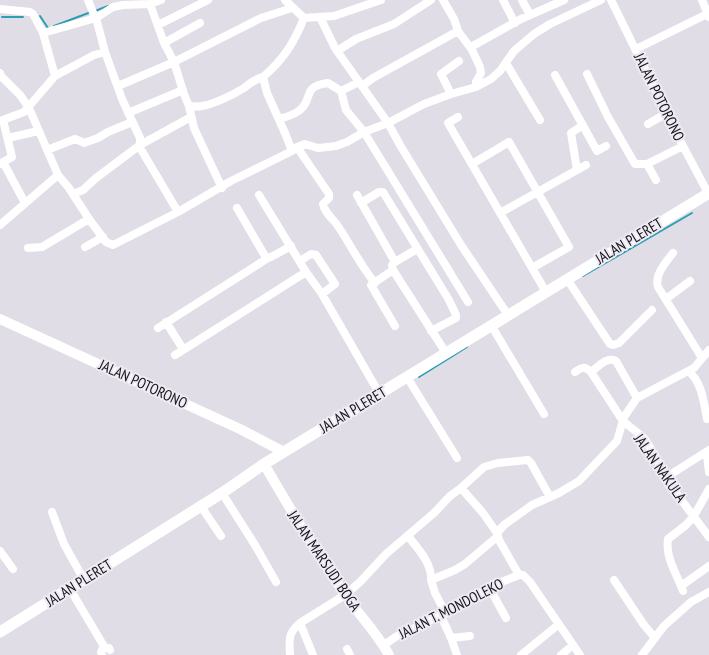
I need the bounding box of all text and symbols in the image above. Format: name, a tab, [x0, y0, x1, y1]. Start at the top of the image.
street label: JALAN POTORONO	[630, 49, 689, 144]
street label: JALAN PLERET	[591, 213, 666, 269]
street label: JALAN POTORONO	[95, 354, 190, 412]
street label: JALAN PLERET	[315, 382, 390, 438]
street label: JALAN NAKULA	[629, 429, 691, 506]
street label: JALAN MARSUDI BOGA	[283, 506, 366, 616]
street label: JALAN PLERET	[41, 554, 116, 611]
street label: JALAN T. MONDOLEKO	[394, 574, 506, 644]

